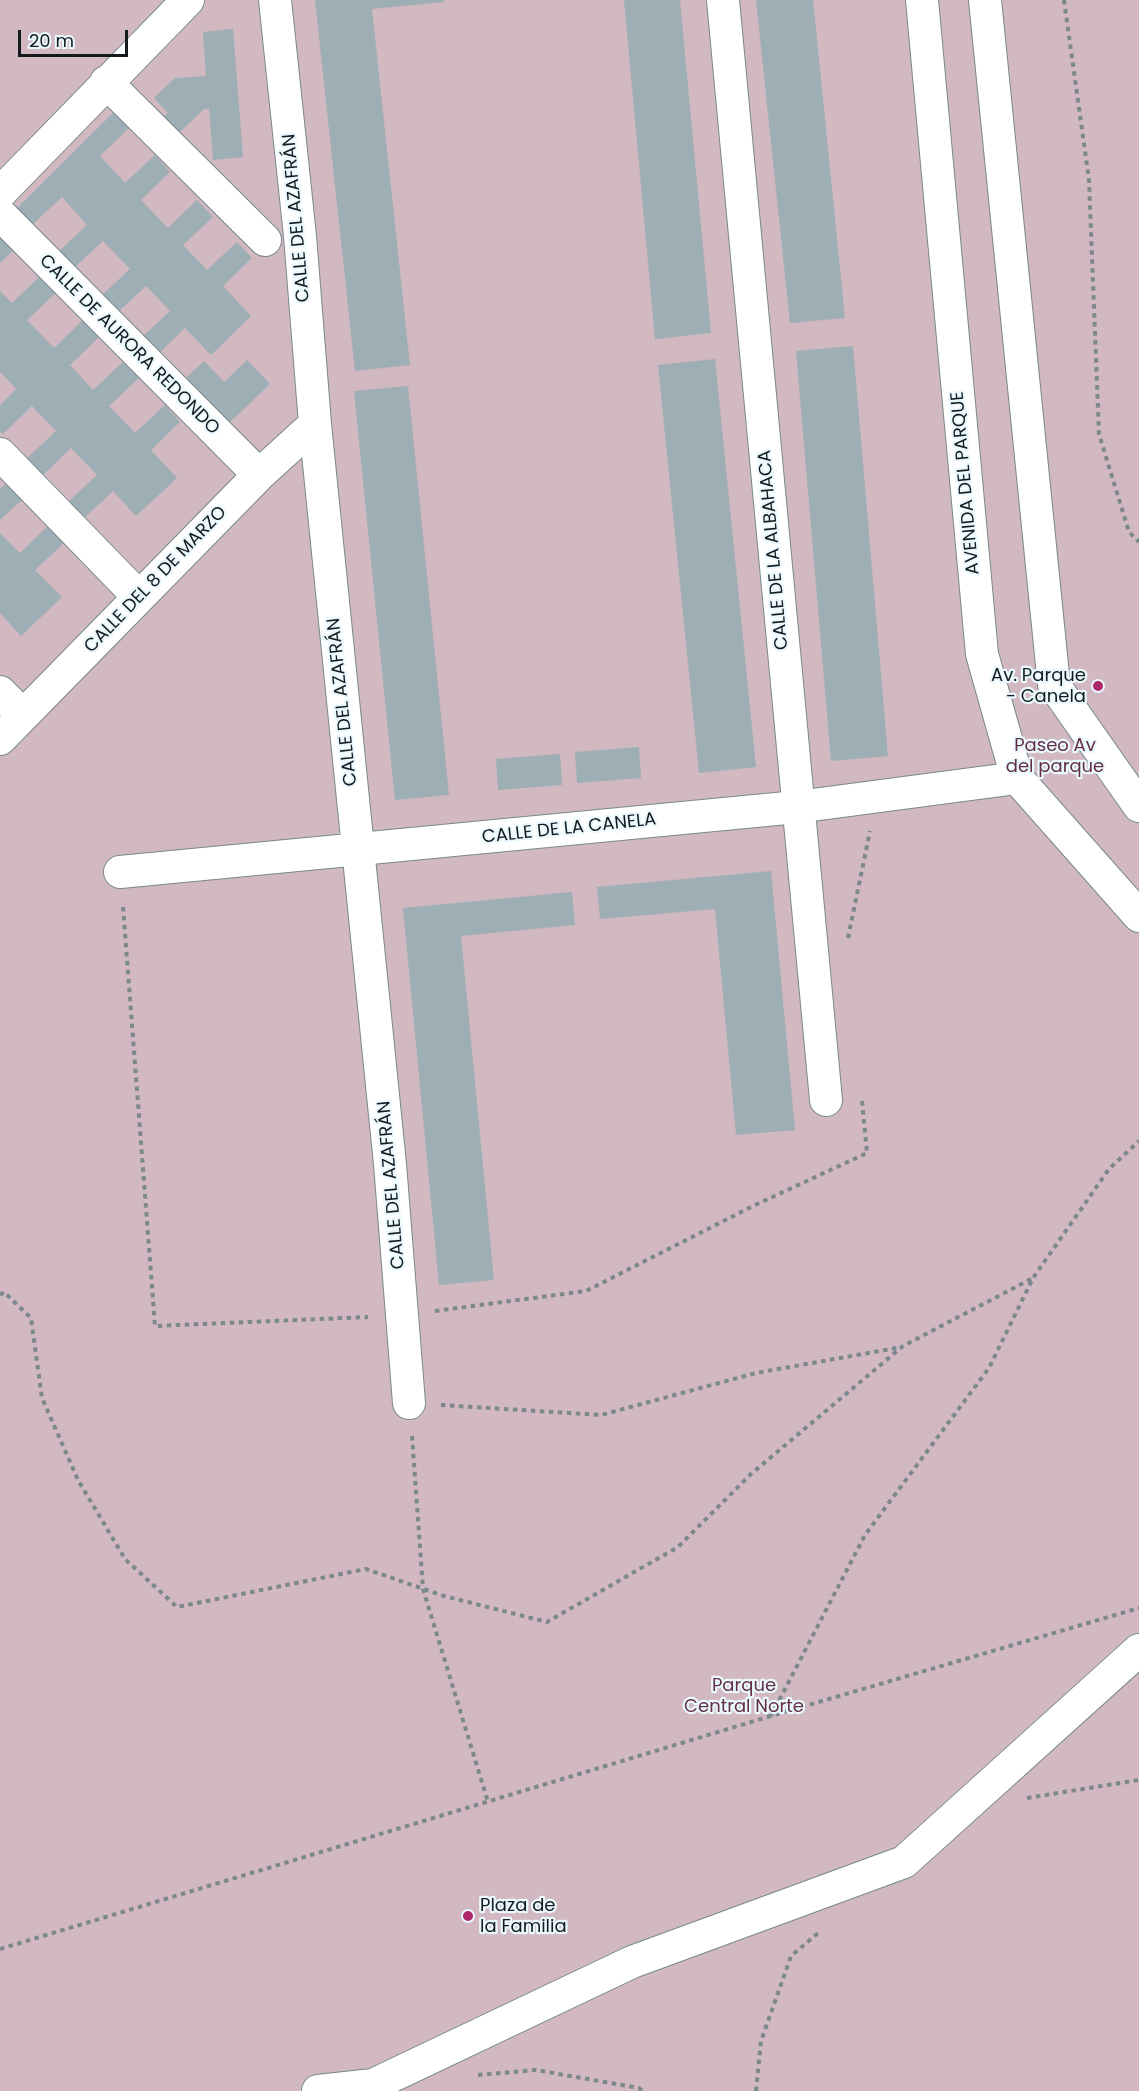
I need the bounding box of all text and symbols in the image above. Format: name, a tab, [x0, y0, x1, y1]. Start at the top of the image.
scale bar	[21, 18, 130, 56]
text: 20 m	[29, 28, 74, 53]
street label: CALLE DEL AZAFRÁN	[279, 133, 315, 303]
street label: CALLE DE AURORA REDONDO	[34, 250, 224, 440]
street label: AVENIDA DEL PARQUE	[947, 390, 985, 576]
street label: CALLE DE LA ALBAHACA	[754, 449, 794, 651]
street label: CALLE DEL 8 DE MARZO	[80, 502, 232, 658]
street label: CALLE DEL AZAFRÁN	[323, 617, 363, 787]
place label: Av. Parque - Canela	[991, 665, 1086, 708]
marker: Av. Parque - Canela	[1091, 679, 1105, 693]
park label: Paseo Av del parque	[1006, 735, 1104, 777]
street label: CALLE DE LA CANELA	[481, 809, 657, 849]
street label: CALLE DEL AZAFRÁN	[374, 1100, 410, 1270]
park label: Parque Central Norte	[684, 1675, 804, 1718]
place label: Plaza de la Familia	[480, 1895, 567, 1938]
marker: Plaza de la Familia	[461, 1909, 475, 1923]

